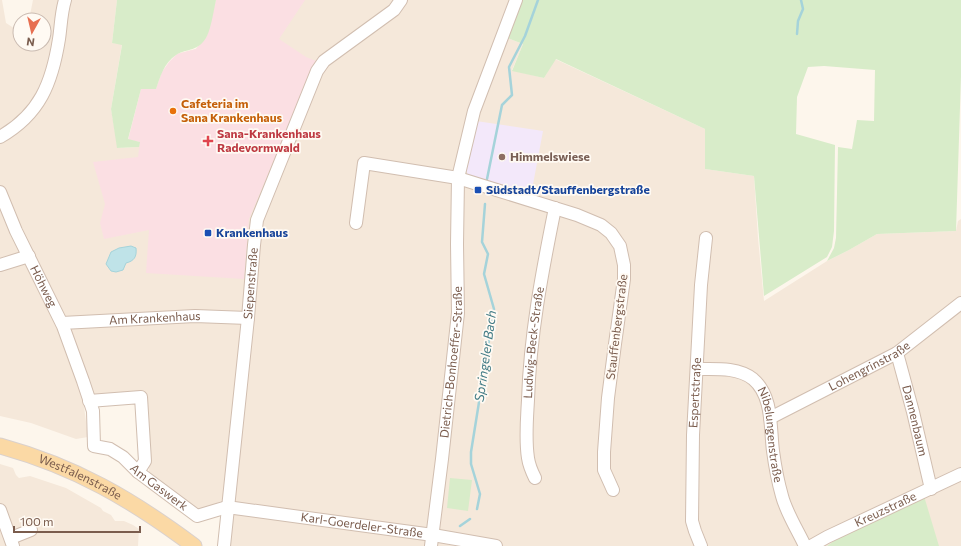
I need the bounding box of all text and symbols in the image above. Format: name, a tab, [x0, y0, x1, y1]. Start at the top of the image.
north arrow	[12, 12, 52, 52]
text: N	[26, 35, 36, 49]
place label: Cafeteria im Sana Krankenhaus	[181, 96, 283, 124]
marker: Cafeteria im Sana Krankenhaus	[168, 106, 178, 116]
place label: Sana-Krankenhaus Radevormwald	[217, 126, 321, 154]
marker: Sana-Krankenhaus Radevormwald	[202, 135, 214, 147]
place label: Himmelswiese	[510, 149, 590, 163]
marker: Himmelswiese	[497, 152, 507, 162]
place label: Südstadt/Stauffenbergstraße	[486, 182, 650, 196]
marker: Südstadt/Stauffenbergstraße	[473, 185, 483, 195]
place label: Krankenhaus	[216, 225, 288, 239]
marker: Krankenhaus	[203, 228, 213, 238]
street label: Siepenstraße	[240, 247, 260, 320]
street label: Höhweg	[28, 263, 61, 310]
street label: Stauffenbergstraße	[603, 273, 629, 381]
street label: Dietrich-Bonhoeffer-Straße	[436, 286, 464, 439]
street label: Ludwig-Beck-Straße	[520, 286, 546, 399]
street label: Am Krankenhaus	[109, 308, 201, 327]
water label: Springeler Bach	[471, 309, 499, 403]
street label: Lohengrinstraße	[826, 338, 912, 393]
street label: Espertstraße	[685, 357, 703, 428]
street label: Dannenbaum	[900, 383, 931, 457]
street label: Nibelungenstraße	[756, 384, 786, 484]
street label: Westfalenstraße	[37, 451, 125, 502]
street label: Am Gaswerk	[128, 460, 191, 513]
street label: Kreuzstraße	[852, 488, 918, 529]
scale bar	[14, 508, 140, 534]
street label: Karl-Goerdeler-Straße	[300, 509, 424, 540]
text: 100 m	[20, 514, 54, 528]

